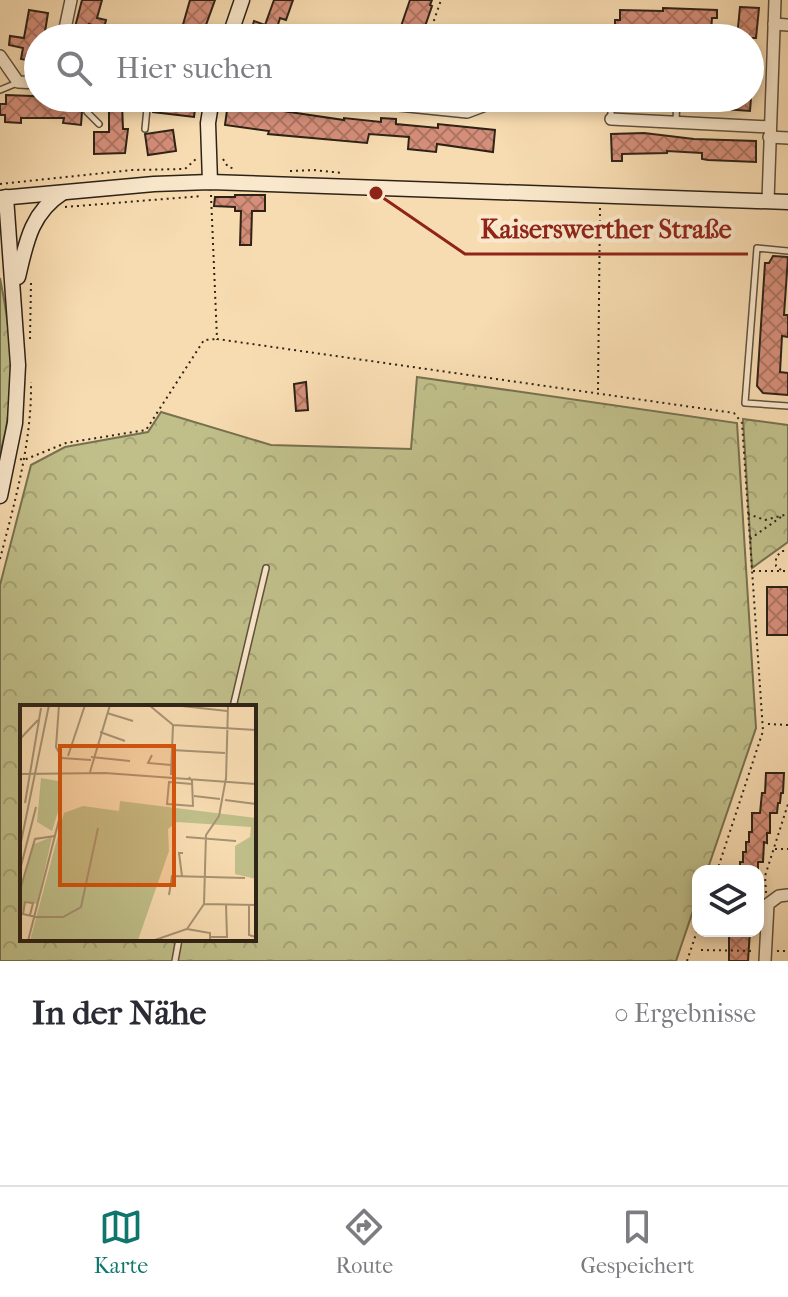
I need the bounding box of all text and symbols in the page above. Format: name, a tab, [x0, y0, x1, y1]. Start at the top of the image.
search box	[24, 24, 764, 112]
icon: search	[52, 46, 96, 90]
text: Hier suchen	[116, 51, 272, 86]
callout: Kaiserswerther Straße	[465, 204, 748, 254]
text: Kaiserswerther Straße	[480, 214, 732, 245]
inset map	[20, 705, 256, 941]
map controls	[692, 865, 764, 937]
button: layers	[692, 865, 764, 937]
text: In der Nähe	[32, 993, 206, 1033]
text: 0 Ergebnisse	[614, 998, 756, 1029]
tab: Karte	[94, 1205, 148, 1279]
tab: Route	[336, 1205, 393, 1279]
tab: Gespeichert	[581, 1205, 694, 1279]

